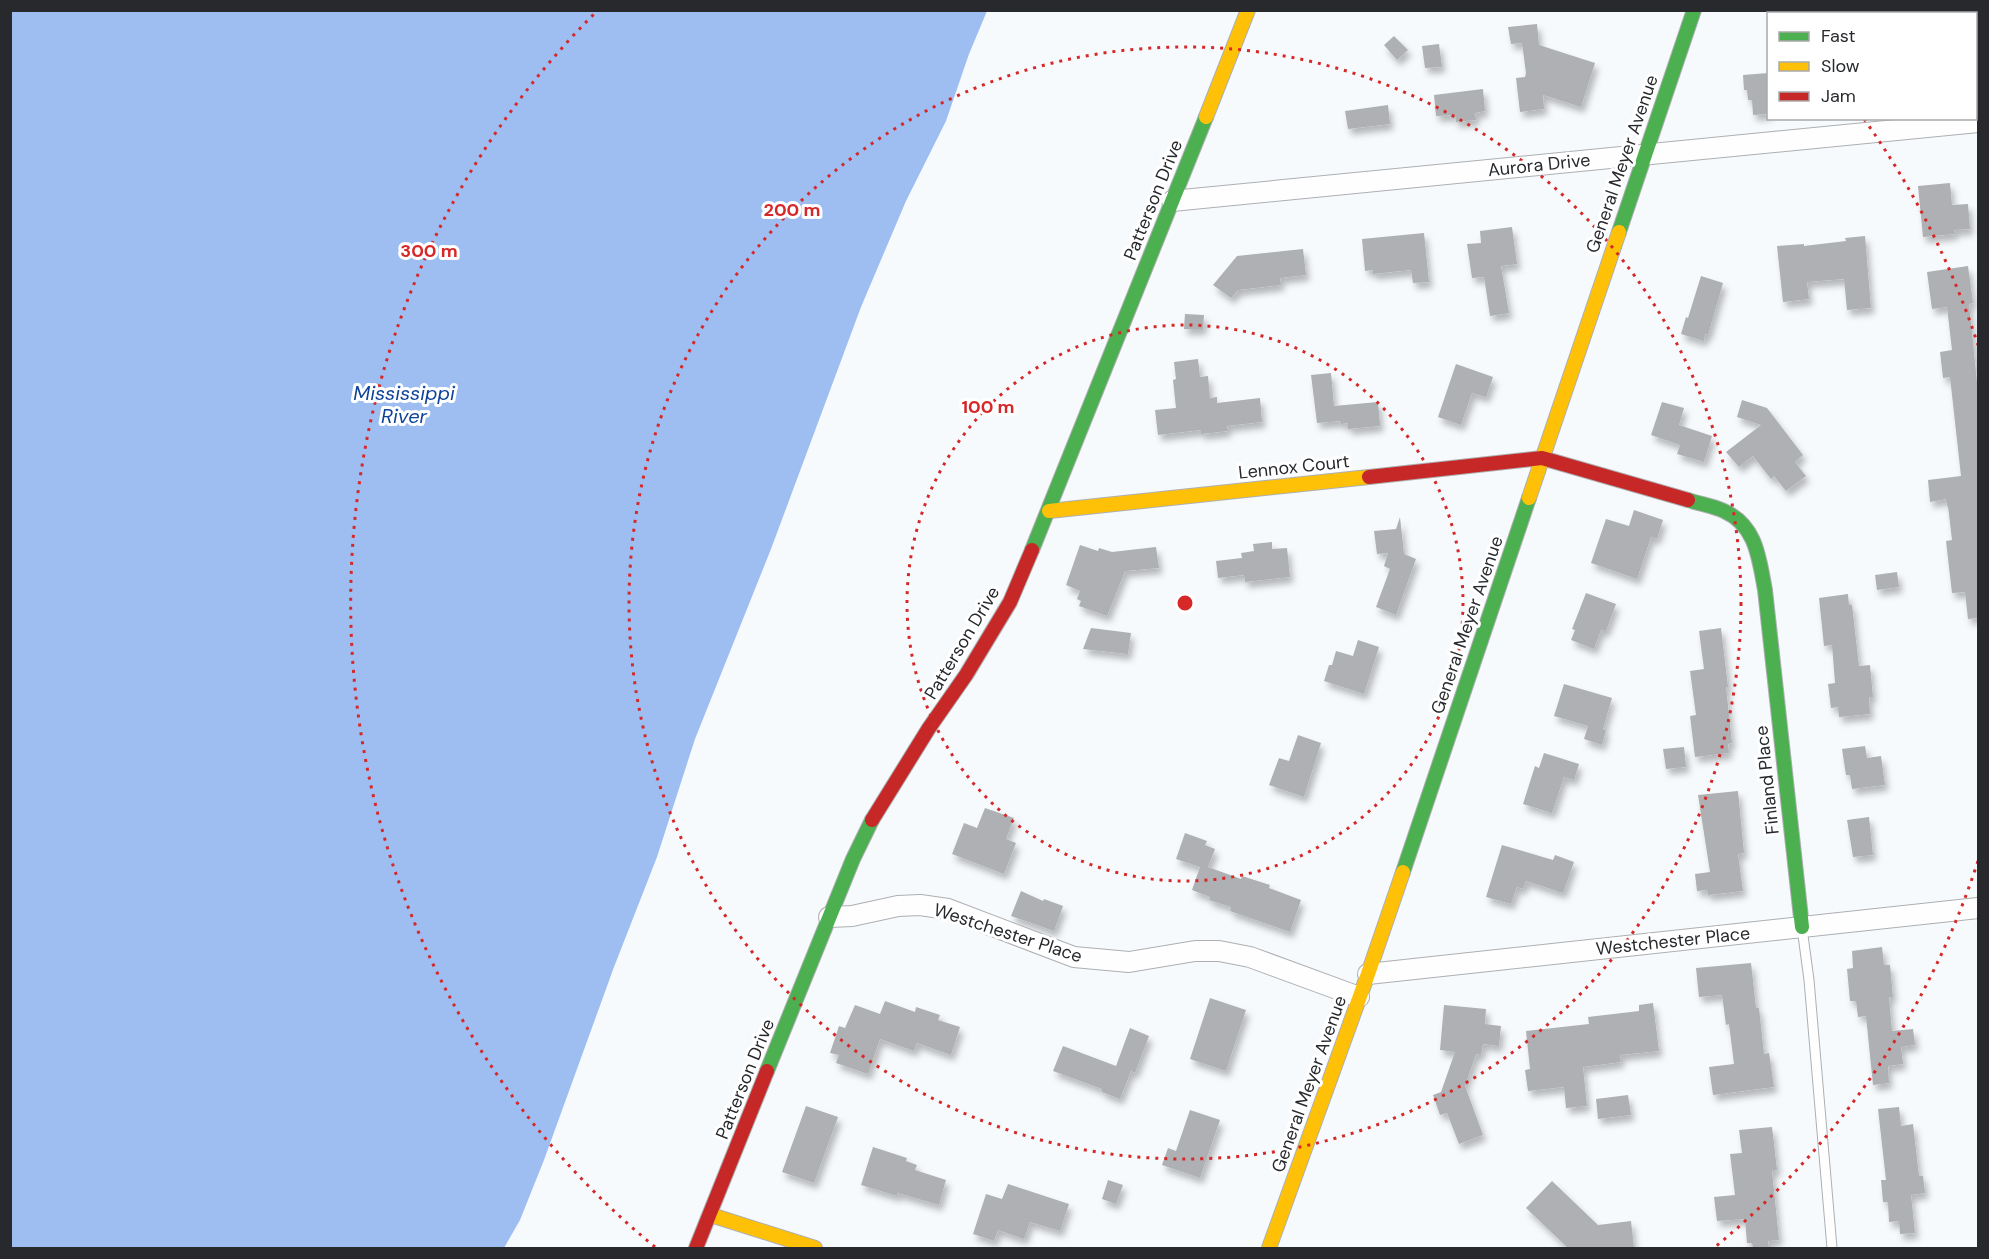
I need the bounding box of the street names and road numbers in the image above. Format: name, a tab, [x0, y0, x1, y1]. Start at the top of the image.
street label: General Meyer Avenue	[1580, 72, 1664, 256]
street label: Patterson Drive	[1118, 136, 1188, 264]
street label: Aurora Drive	[1487, 148, 1591, 182]
street label: Lennox Court	[1237, 449, 1351, 485]
street label: General Meyer Avenue	[1425, 533, 1509, 717]
street label: Patterson Drive	[919, 582, 1005, 704]
street label: Finland Place	[1749, 724, 1785, 836]
street label: Westchester Place	[931, 898, 1085, 968]
street label: Westchester Place	[1595, 921, 1751, 961]
street label: General Meyer Avenue	[1266, 992, 1352, 1176]
street label: Patterson Drive	[710, 1015, 780, 1143]

